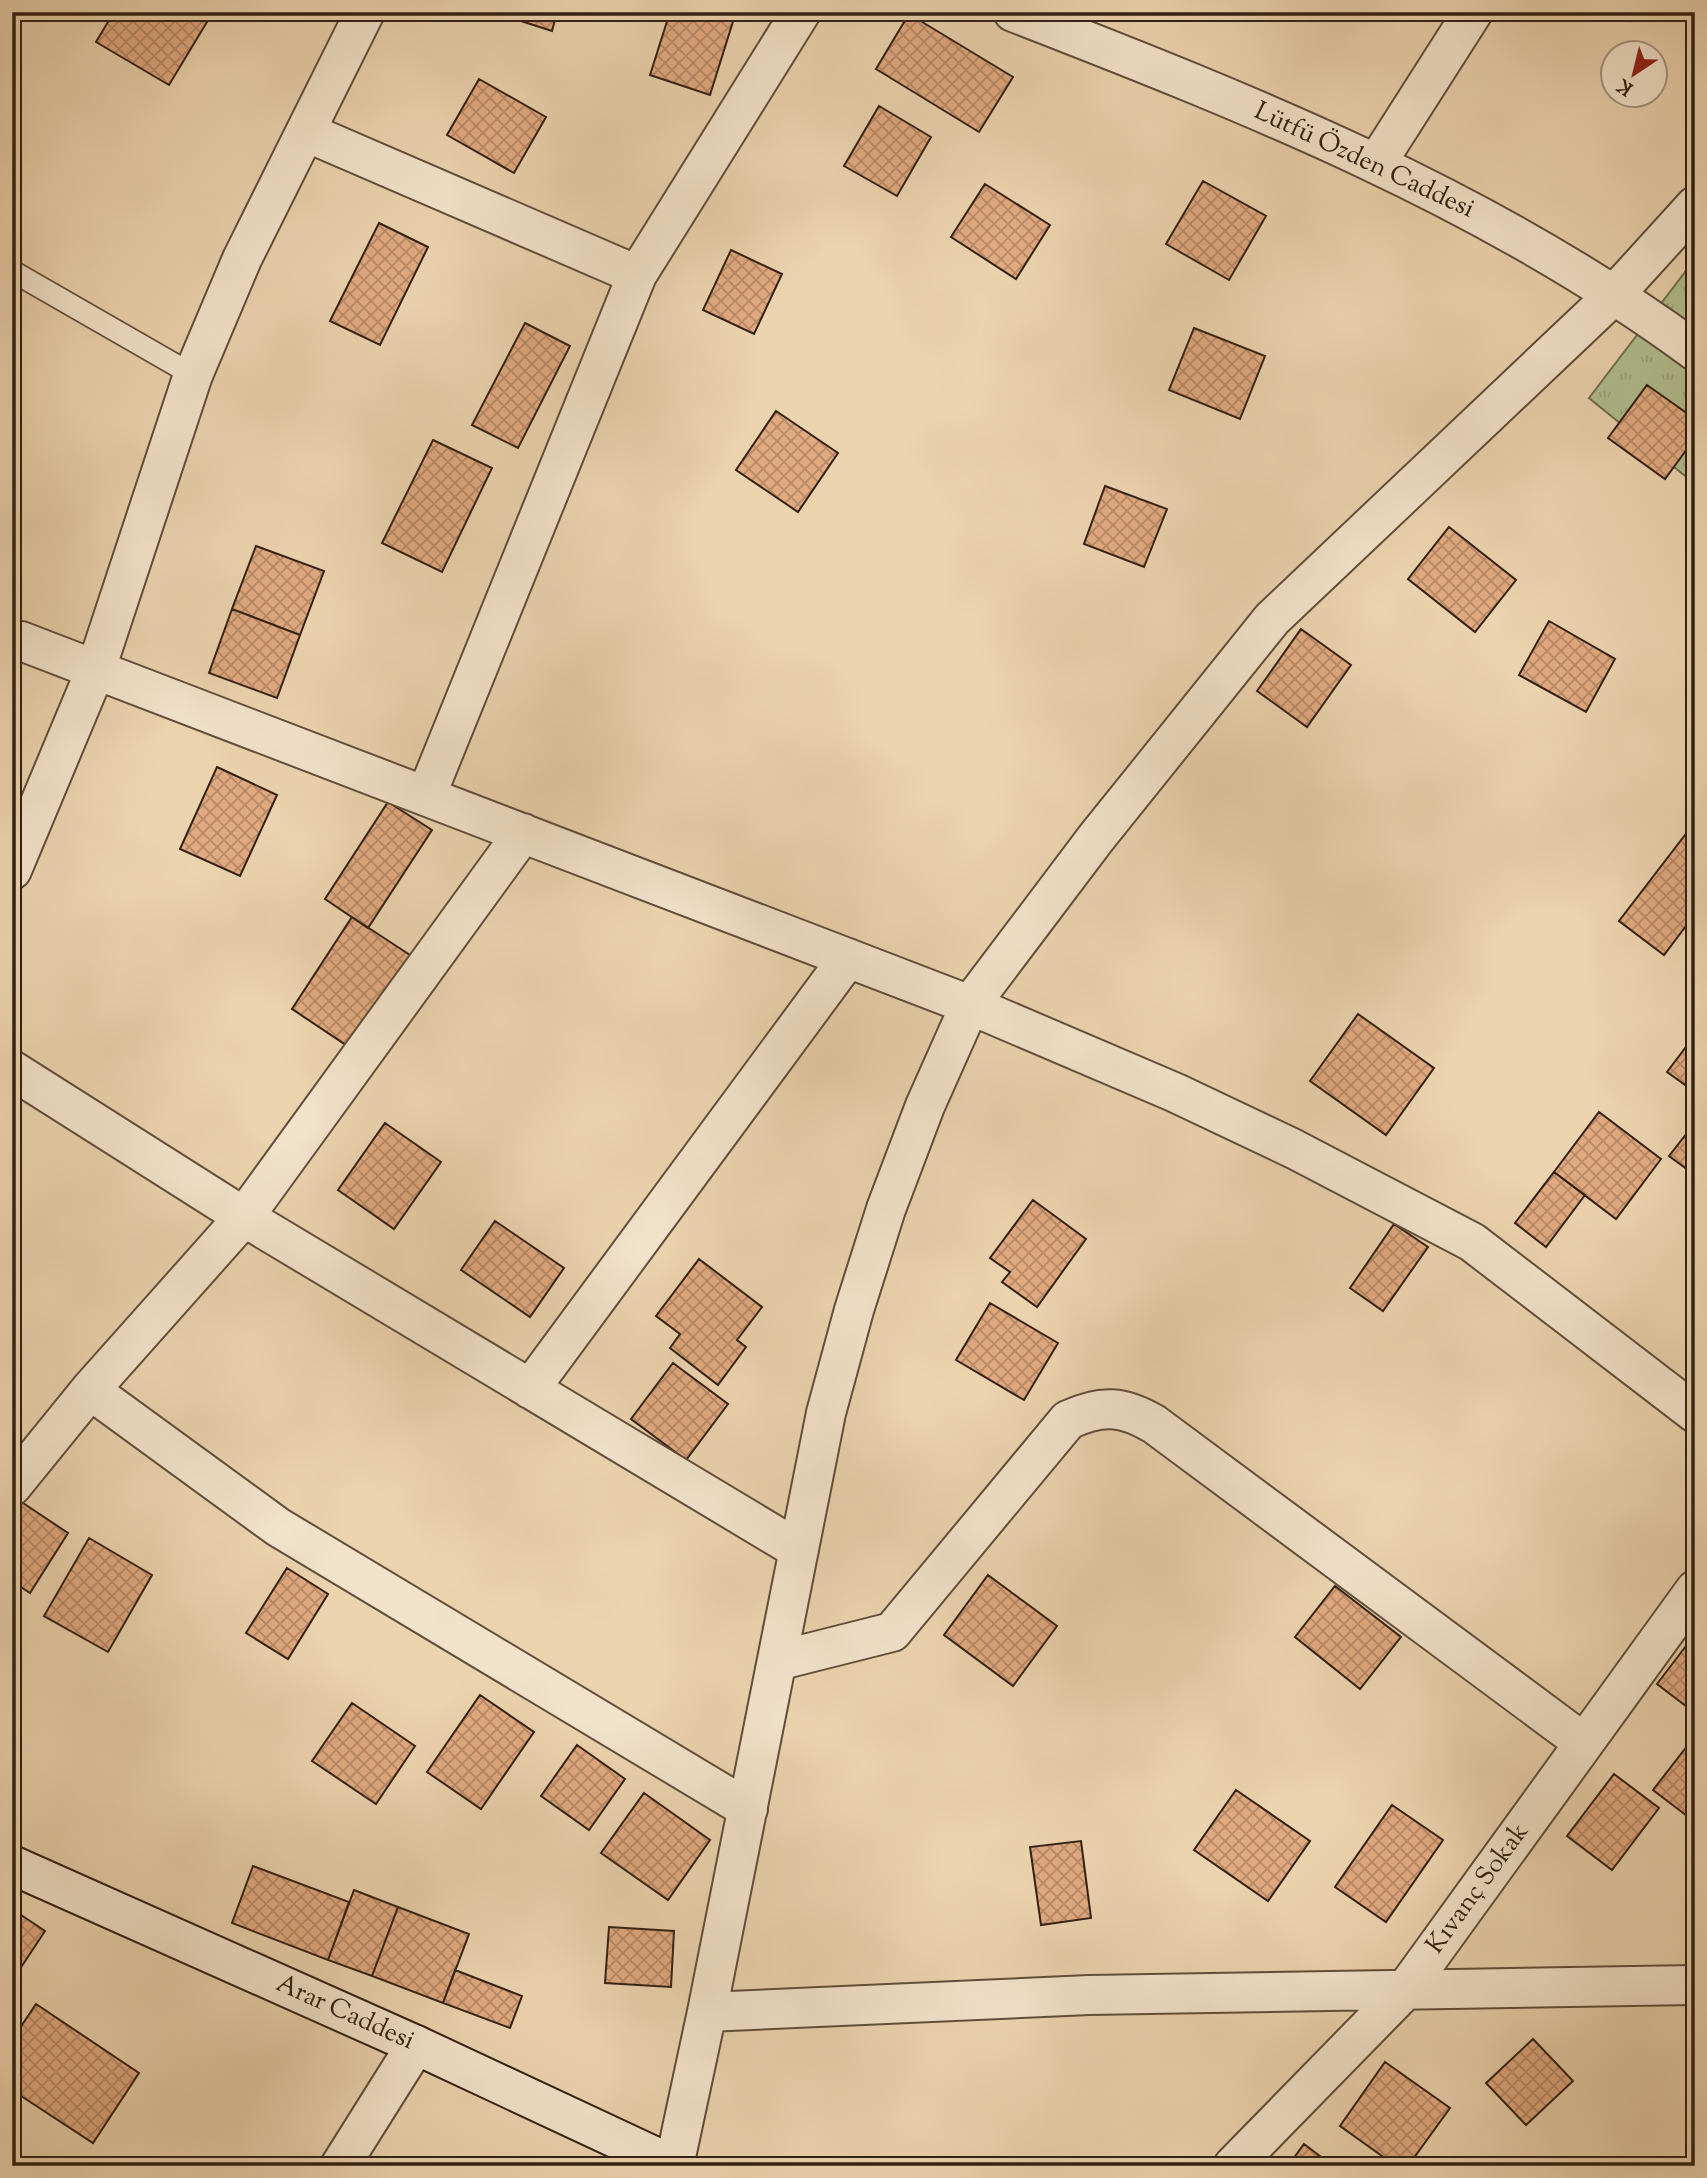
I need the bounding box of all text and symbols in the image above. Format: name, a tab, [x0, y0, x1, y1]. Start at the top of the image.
north arrow	[1598, 38, 1668, 108]
text: K	[1612, 71, 1639, 101]
street label: Lütfü Özden Caddesi	[1248, 94, 1480, 228]
street label: Kıvanç Sokak	[1418, 1816, 1538, 1962]
street label: Arar Caddesi	[270, 1966, 420, 2060]

